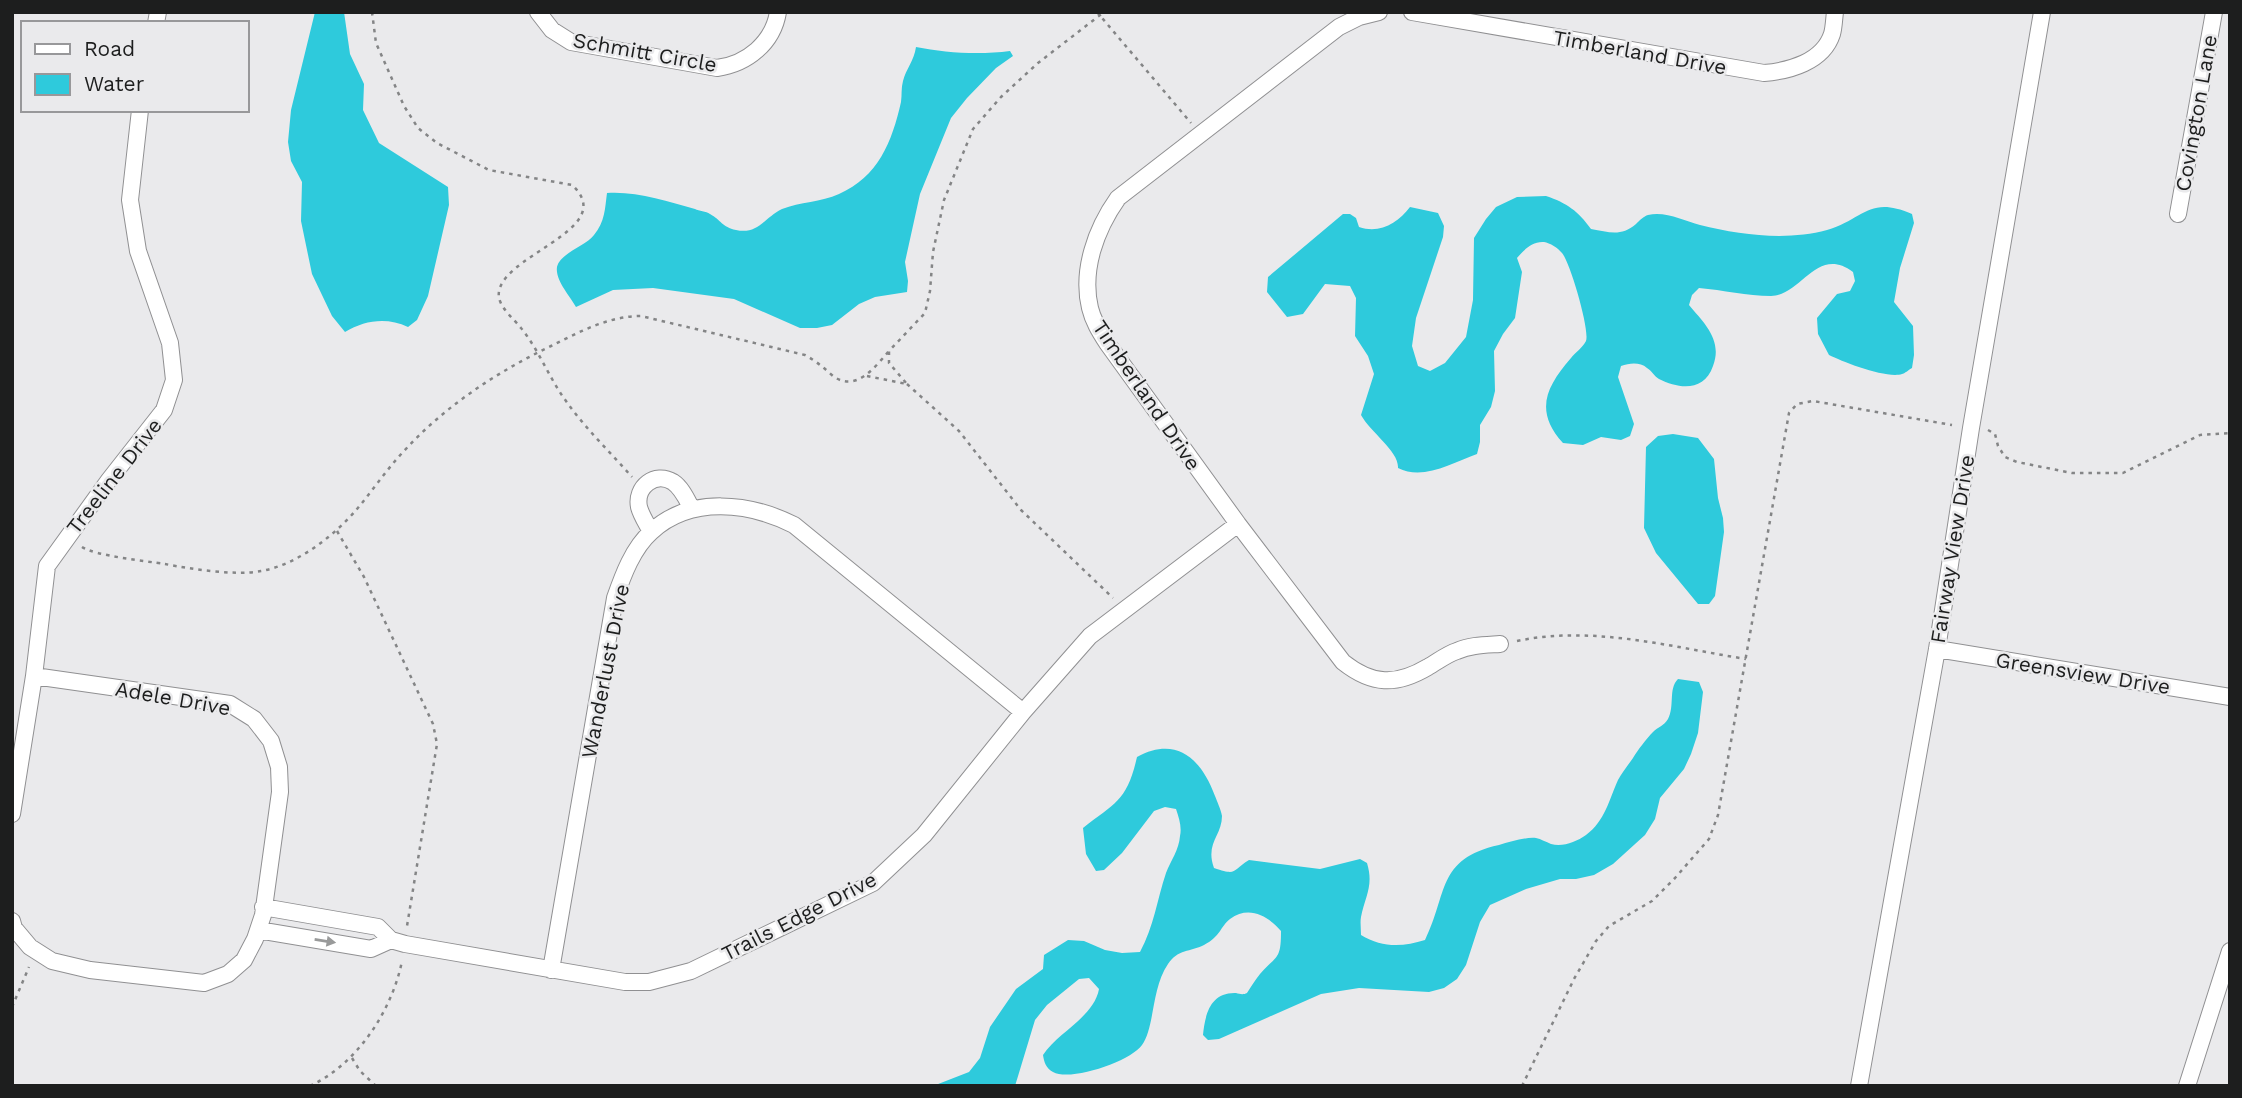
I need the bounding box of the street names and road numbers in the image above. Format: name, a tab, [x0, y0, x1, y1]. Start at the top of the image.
street label: Timberland Drive	[1551, 24, 1729, 80]
street label: Schmitt Circle	[571, 27, 719, 77]
street label: Covington Lane	[2170, 33, 2222, 193]
street label: Timberland Drive	[1088, 315, 1206, 475]
street label: Treeline Drive	[61, 413, 167, 539]
street label: Fairway View Drive	[1925, 453, 1979, 645]
street label: Wanderlust Drive	[576, 582, 634, 760]
street label: Greensview Drive	[1994, 647, 2172, 699]
street label: Adele Drive	[113, 676, 233, 720]
street label: Trails Edge Drive	[717, 866, 881, 966]

